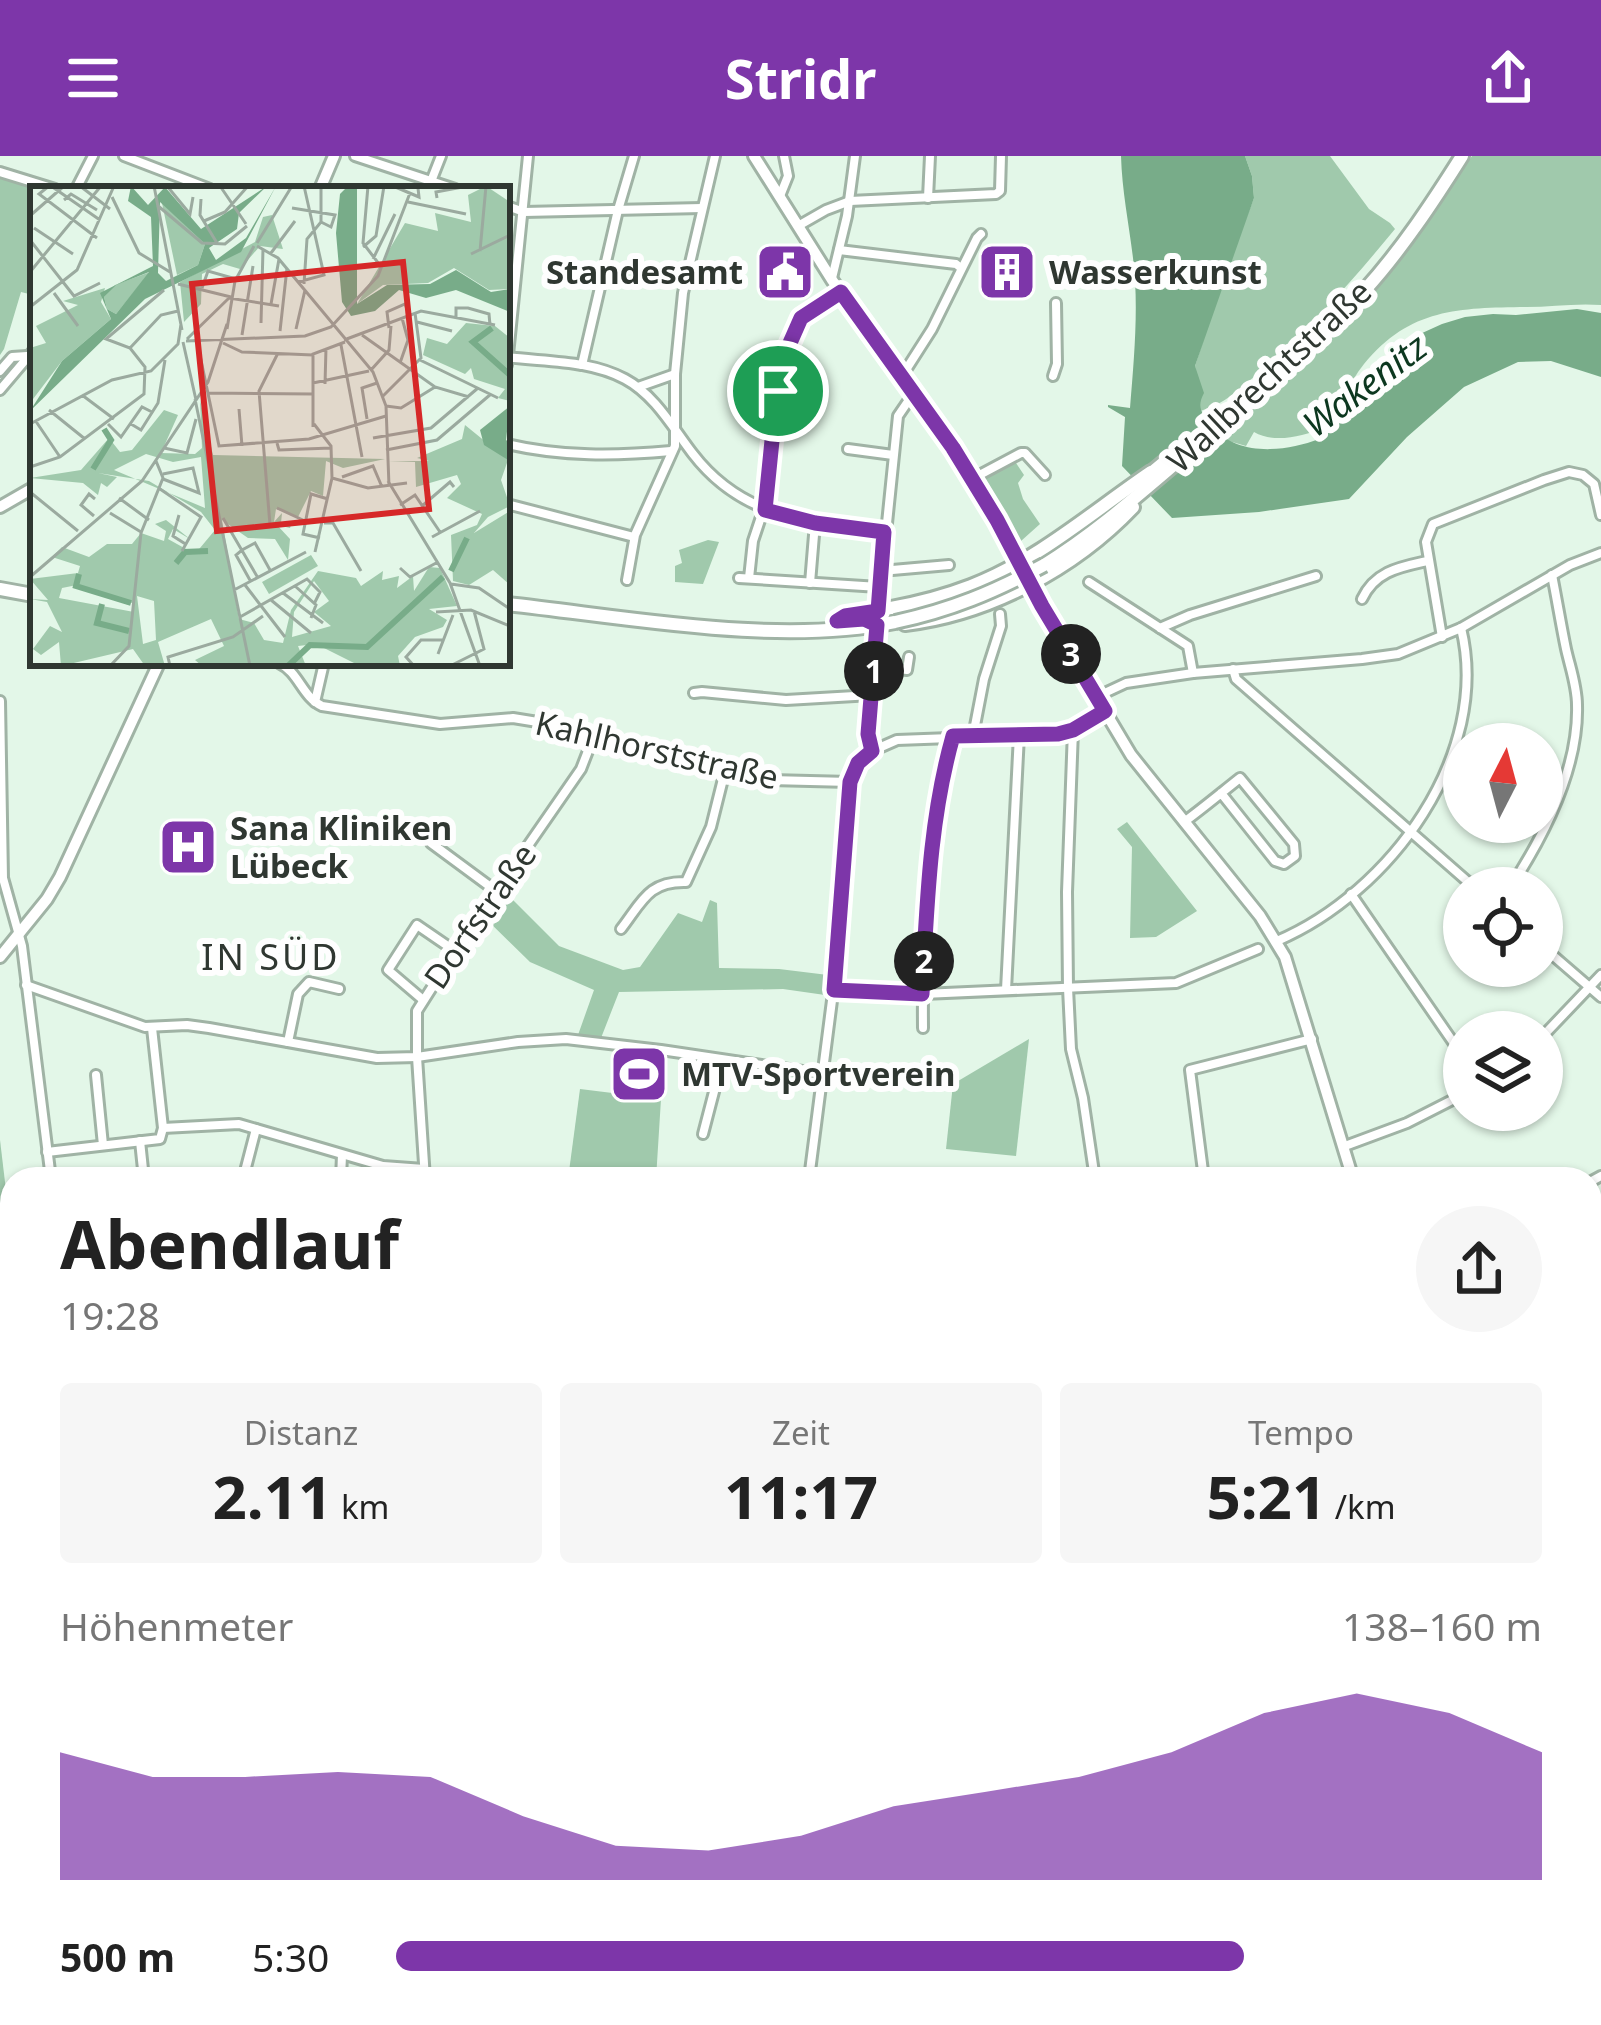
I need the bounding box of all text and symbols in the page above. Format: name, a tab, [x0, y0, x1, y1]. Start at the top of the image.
text: Stridr	[725, 41, 876, 115]
icon: menu	[60, 45, 126, 111]
icon: share	[1475, 45, 1541, 111]
inset map	[30, 186, 510, 666]
public building icon: Standesamt	[754, 241, 816, 303]
building icon: Wasserkunst	[976, 241, 1038, 303]
place label: Standesamt	[546, 249, 743, 294]
place label: Wasserkunst	[1049, 249, 1262, 294]
street label: Wallbrechtstraße	[1157, 269, 1381, 482]
water label: Wakenitz	[1293, 322, 1437, 447]
pin	[727, 340, 829, 442]
icon: arrive	[745, 358, 811, 424]
pin: 3	[1041, 624, 1101, 684]
text: 3	[1062, 631, 1080, 676]
pin: 1	[844, 641, 904, 701]
text: 1	[865, 648, 883, 693]
street label: Kahlhorststraße	[531, 700, 783, 799]
north arrow	[1443, 723, 1563, 843]
map controls	[1443, 723, 1563, 1131]
place label: Sana Kliniken Lübeck	[230, 805, 452, 888]
hospital icon: Sana Kliniken Lübeck	[157, 816, 219, 878]
street label: Dorfstraße	[413, 834, 546, 997]
button: locate	[1443, 867, 1563, 987]
pin: 2	[894, 931, 954, 991]
district label: IN SÜD	[201, 932, 341, 981]
text: 2	[915, 938, 933, 983]
button: layers	[1443, 1011, 1563, 1131]
sports icon: MTV-Sportverein	[608, 1043, 670, 1105]
place label: MTV-Sportverein	[681, 1051, 956, 1096]
text: Abendlauf	[60, 1198, 399, 1288]
button: share	[1416, 1206, 1542, 1332]
text: 19:28	[60, 1288, 160, 1341]
text: Distanz	[244, 1410, 358, 1455]
text: Zeit	[772, 1410, 830, 1455]
text: Tempo	[1248, 1410, 1354, 1455]
text: 2.11	[213, 1455, 332, 1537]
text: 11:17	[724, 1455, 878, 1537]
text: 5:21	[1206, 1455, 1326, 1537]
text: km	[332, 1484, 389, 1529]
text: /km	[1326, 1484, 1396, 1529]
text: Höhenmeter	[60, 1599, 293, 1652]
text: 138–160 m	[1342, 1599, 1542, 1652]
text: 500 m	[60, 1930, 175, 1983]
text: 5:30	[252, 1930, 329, 1983]

